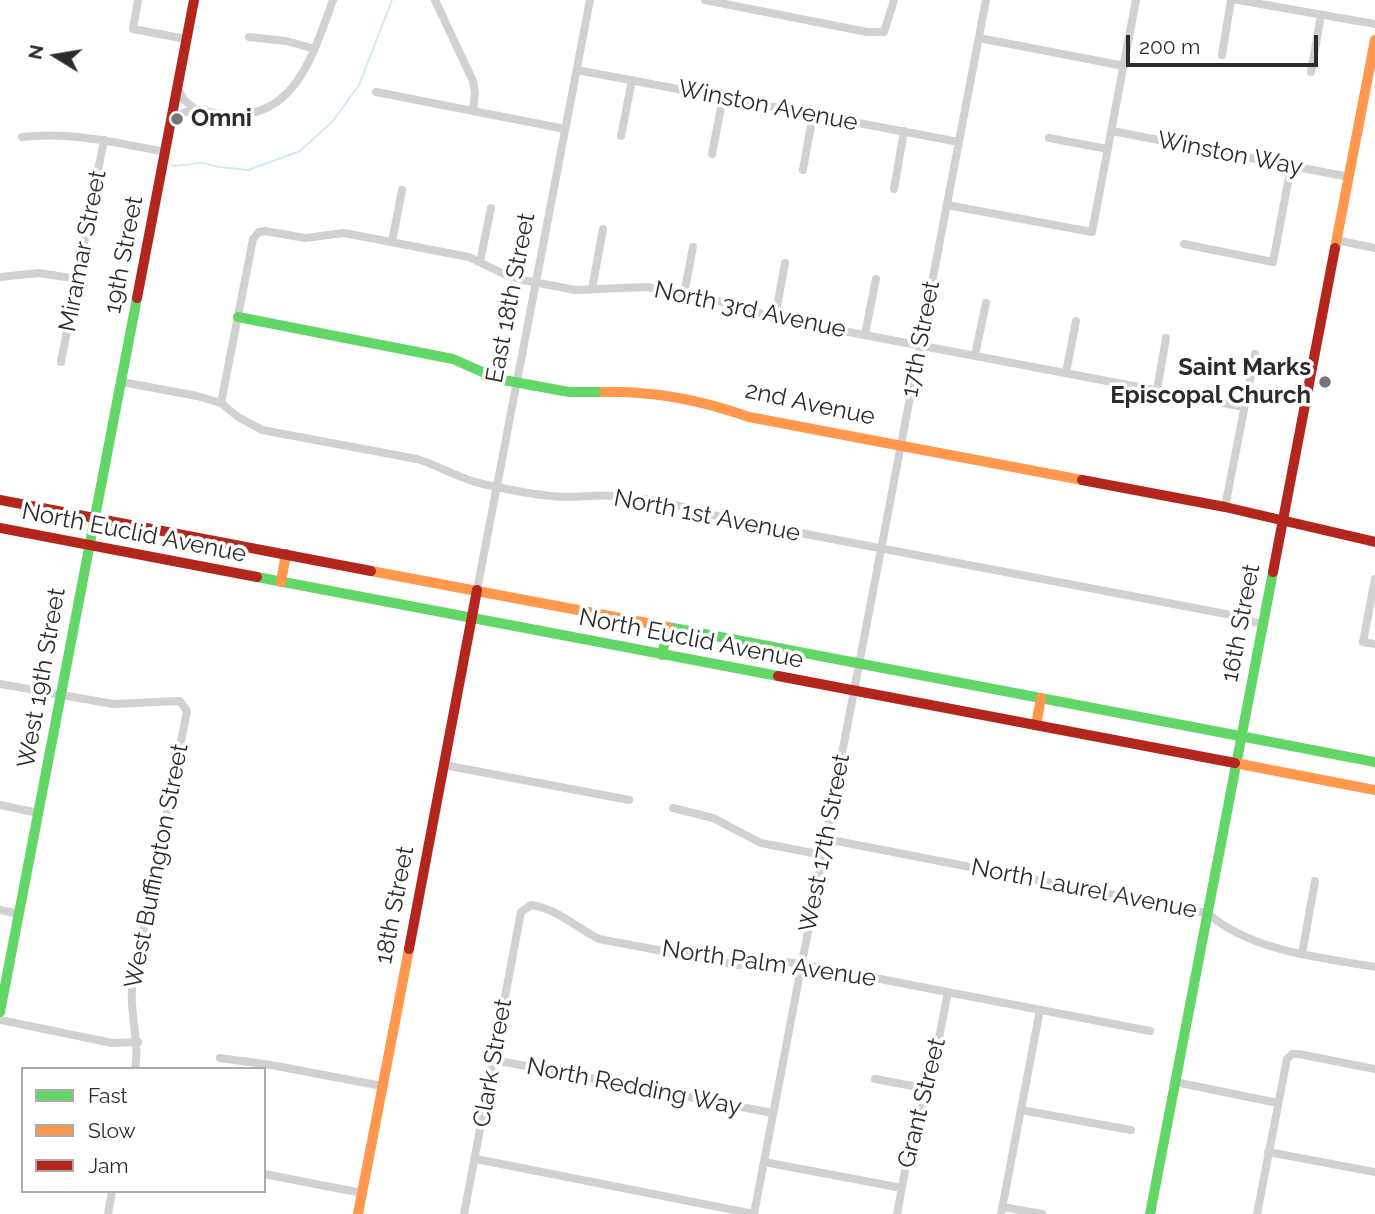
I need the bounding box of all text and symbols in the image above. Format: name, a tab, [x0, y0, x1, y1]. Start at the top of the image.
north arrow	[21, 21, 91, 91]
scale bar	[1130, 21, 1322, 65]
text: 200 m	[1139, 34, 1200, 59]
text: N	[23, 43, 48, 61]
street label: Winston Avenue	[676, 74, 860, 138]
place label: Omni	[191, 105, 252, 133]
marker: Omni	[169, 111, 185, 127]
street label: Winston Way	[1155, 126, 1305, 182]
street label: Miramar Street	[53, 168, 113, 334]
street label: 19th Street	[99, 194, 149, 316]
street label: East 18th Street	[480, 211, 542, 385]
street label: North 3rd Avenue	[651, 276, 849, 344]
street label: 17th Street	[896, 278, 946, 400]
place label: Saint Marks Episcopal Church	[1110, 354, 1311, 410]
marker: Saint Marks Episcopal Church	[1317, 374, 1333, 390]
street label: 2nd Avenue	[743, 376, 877, 432]
street label: North 1st Avenue	[611, 484, 803, 548]
street label: North Euclid Avenue	[19, 497, 249, 569]
street label: 16th Street	[1215, 562, 1267, 684]
street label: West 19th Street	[12, 586, 72, 770]
street label: North Euclid Avenue	[576, 603, 806, 675]
street label: West Buffington Street	[119, 741, 195, 991]
street label: West 17th Street	[794, 751, 856, 935]
street label: 18th Street	[369, 844, 421, 966]
street label: North Laurel Avenue	[969, 853, 1199, 925]
street label: North Palm Avenue	[660, 935, 878, 993]
street label: Clark Street	[468, 997, 518, 1129]
street label: Grant Street	[892, 1035, 952, 1171]
street label: North Redding Way	[524, 1052, 744, 1122]
legend	[21, 1067, 266, 1193]
text: Fast	[88, 1083, 128, 1108]
text: Slow	[88, 1118, 136, 1143]
text: Jam	[88, 1153, 129, 1178]

